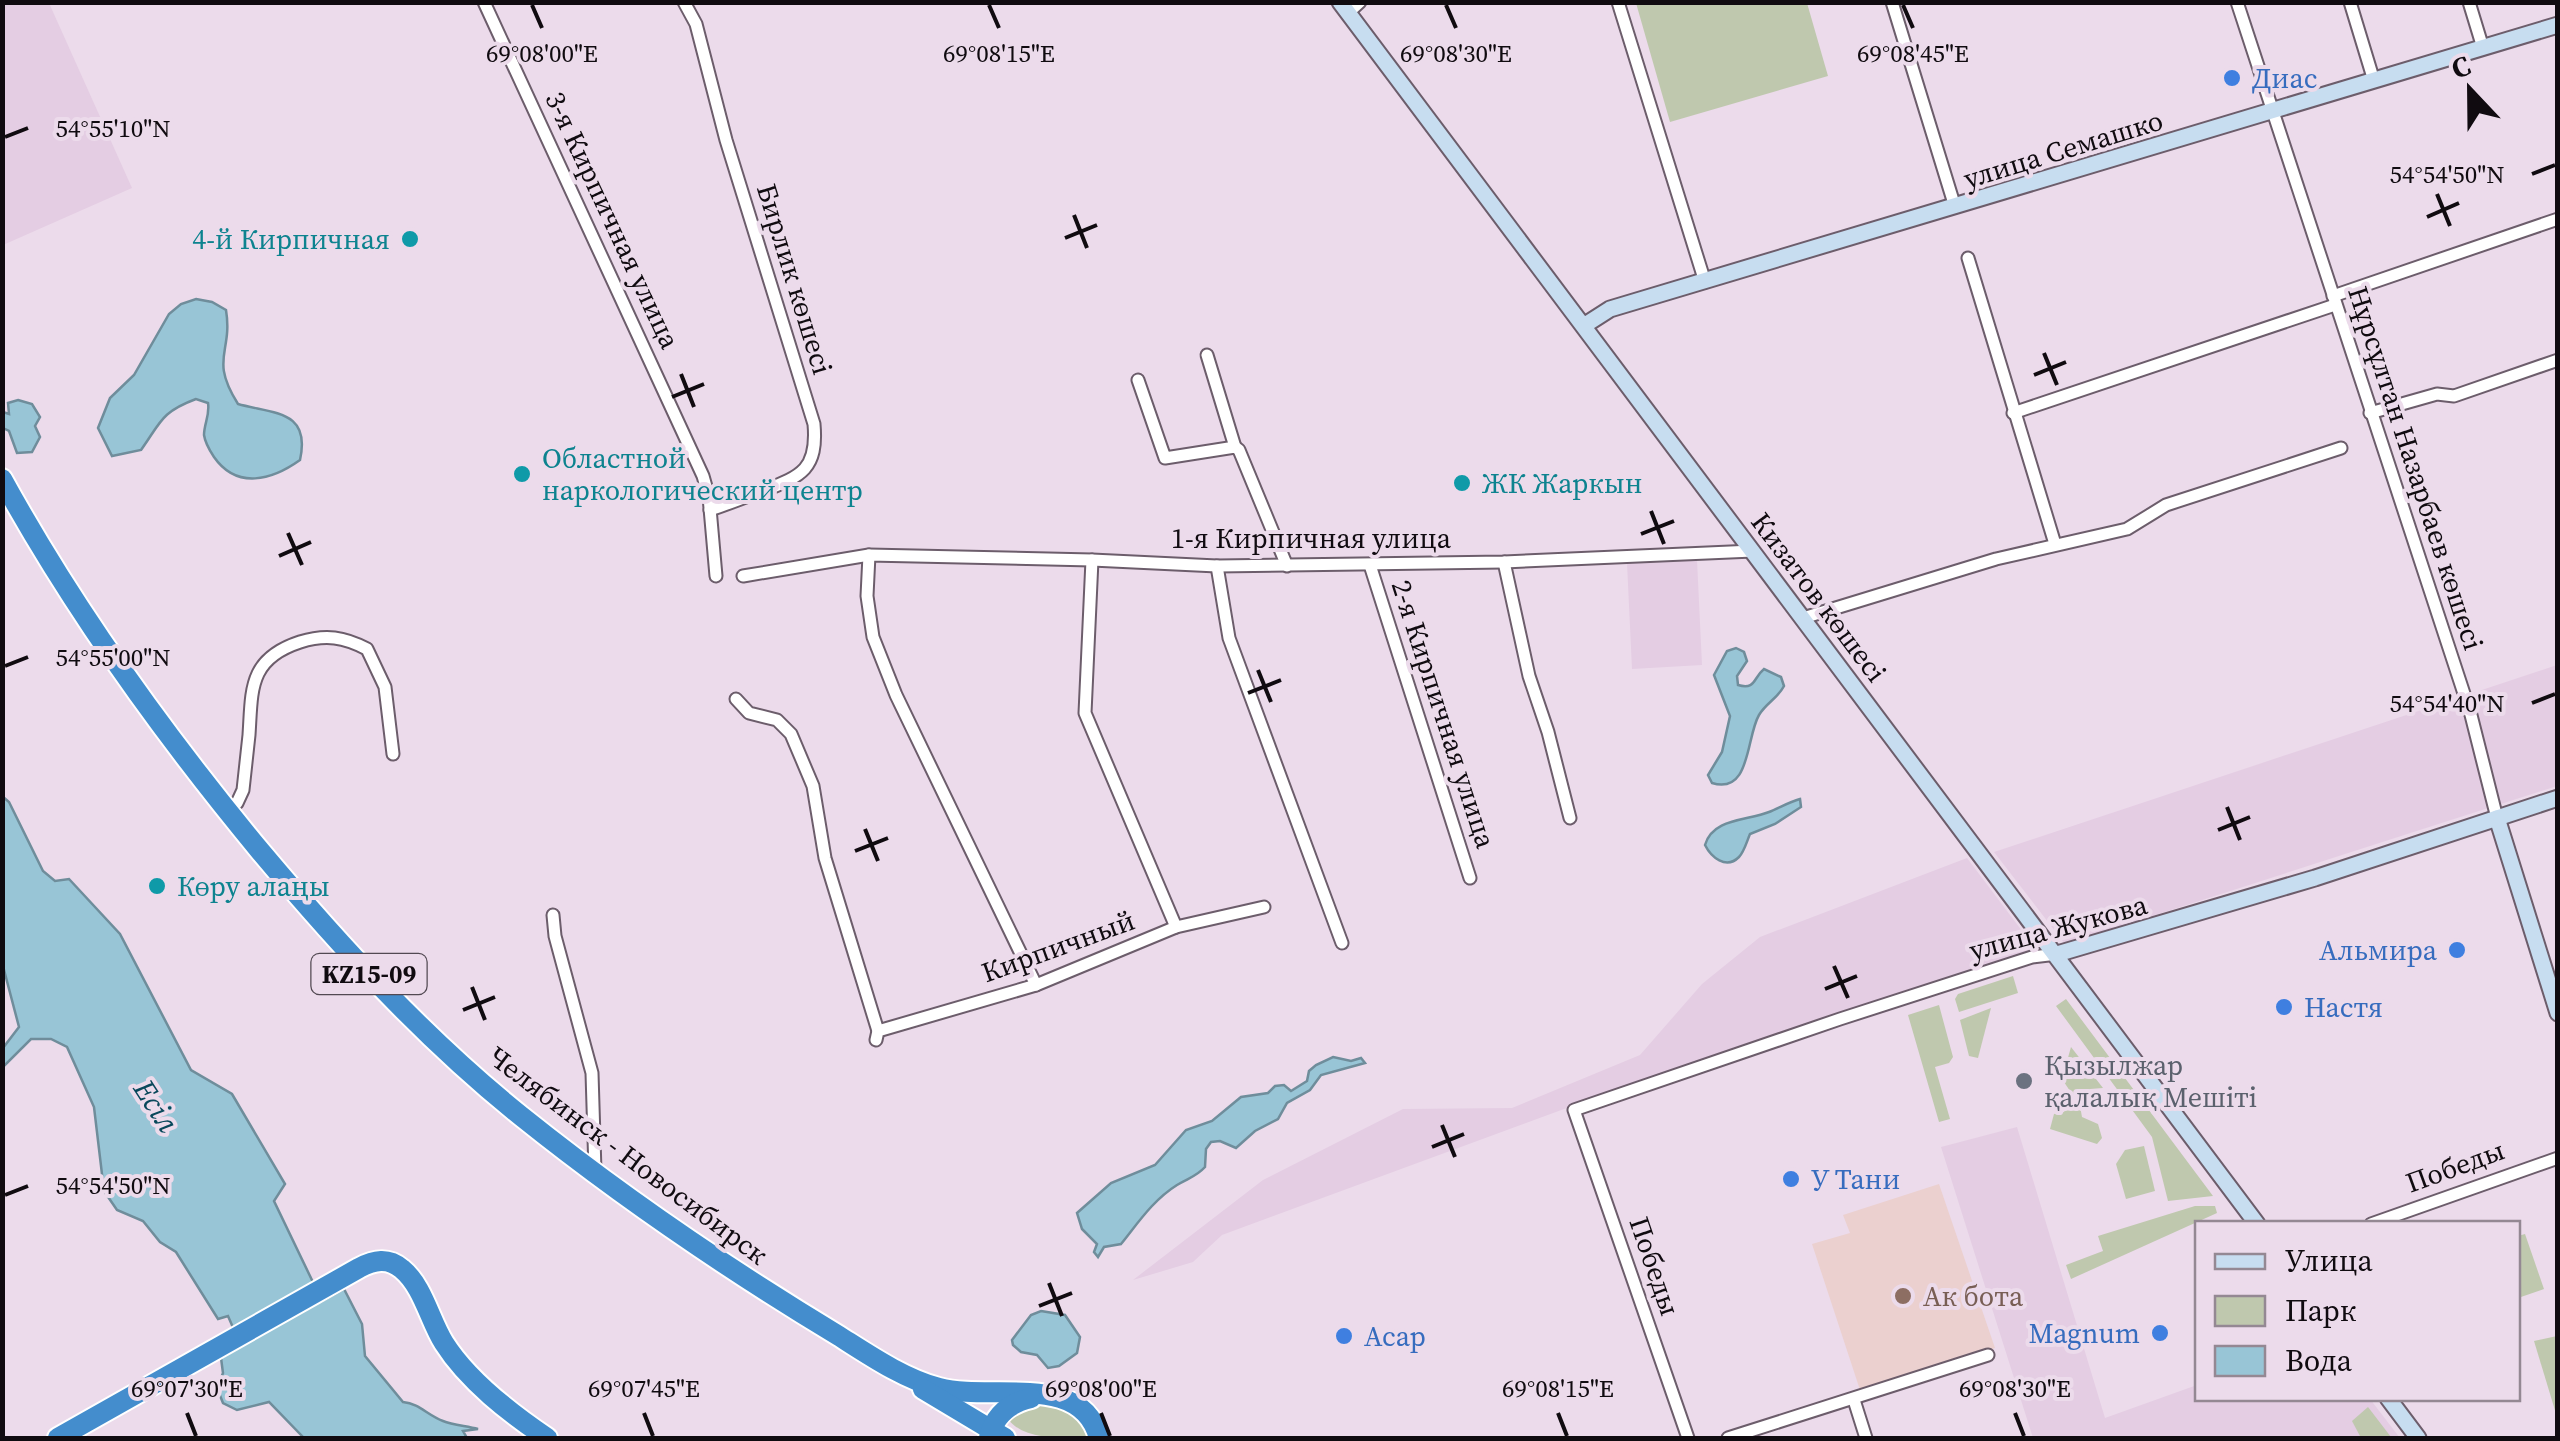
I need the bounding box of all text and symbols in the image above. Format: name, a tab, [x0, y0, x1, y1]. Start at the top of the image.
text: 69°08'00"E	[486, 36, 598, 70]
text: 69°08'15"E	[943, 36, 1055, 70]
text: 69°08'30"E	[1400, 36, 1512, 70]
text: 69°08'45"E	[1857, 36, 1969, 70]
north arrow	[2420, 40, 2520, 140]
text: С	[2445, 46, 2476, 88]
place label: Диас	[2252, 59, 2317, 97]
marker: Диас	[2221, 67, 2243, 89]
street label: 3-я Кирпичная улица	[537, 85, 690, 356]
street label: улица Семашко	[1959, 101, 2167, 197]
text: 54°55'10"N	[55, 111, 171, 145]
text: 54°54'50"N	[2389, 157, 2505, 191]
street label: Бирлик көшесі	[748, 179, 842, 379]
place label: 4-й Кирпичная	[192, 220, 390, 258]
marker: 4-й Кирпичная	[399, 228, 421, 250]
street label: Нұрсұлтан Назарбаев көшесі	[2339, 281, 2493, 655]
place label: Областной наркологический центр	[542, 439, 863, 509]
marker: Областной наркологический центр	[511, 463, 533, 485]
place label: ЖК Жаркын	[1482, 464, 1642, 502]
marker: ЖК Жаркын	[1451, 472, 1473, 494]
street label: Кизатов көшесі	[1743, 504, 1895, 690]
street label: 1-я Кирпичная улица	[1171, 519, 1452, 557]
street label: 2-я Кирпичная улица	[1383, 575, 1506, 854]
text: 54°55'00"N	[55, 640, 171, 674]
text: 54°54'40"N	[2389, 686, 2505, 720]
place label: Көру алаңы	[177, 867, 330, 905]
marker: Көру алаңы	[146, 875, 168, 897]
street label: улица Жукова	[1965, 885, 2152, 969]
street label: Кирпичный	[976, 901, 1140, 991]
place label: Альмира	[2319, 931, 2438, 969]
marker: Альмира	[2446, 939, 2468, 961]
road number: KZ15-09	[312, 954, 426, 994]
place label: Настя	[2304, 988, 2383, 1026]
marker: Настя	[2273, 996, 2295, 1018]
street label: Челябинск - Новосибирск	[480, 1037, 776, 1273]
place label: Қызылжар қалалық Мешіті	[2044, 1046, 2257, 1116]
water label: Есіл	[124, 1070, 189, 1141]
marker: Қызылжар қалалық Мешіті	[2013, 1070, 2035, 1092]
street label: Победы	[2400, 1131, 2510, 1201]
place label: У Тани	[1811, 1160, 1900, 1198]
text: 54°54'50"N	[55, 1168, 171, 1202]
marker: У Тани	[1780, 1168, 1802, 1190]
street label: Победы	[1620, 1211, 1690, 1321]
legend	[2195, 1221, 2520, 1401]
text: Улица	[2285, 1240, 2373, 1281]
place label: Ак бота	[1923, 1277, 2024, 1315]
marker: Ак бота	[1892, 1285, 1914, 1307]
text: Парк	[2285, 1290, 2357, 1331]
place label: Magnum	[2028, 1314, 2140, 1352]
place label: Асар	[1364, 1317, 1426, 1355]
marker: Magnum	[2149, 1322, 2171, 1344]
marker: Асар	[1333, 1325, 1355, 1347]
text: Вода	[2285, 1340, 2353, 1381]
text: 69°07'30"E	[131, 1371, 243, 1405]
text: 69°07'45"E	[588, 1371, 700, 1405]
text: 69°08'00"E	[1045, 1371, 1157, 1405]
text: 69°08'15"E	[1502, 1371, 1614, 1405]
text: 69°08'30"E	[1959, 1371, 2071, 1405]

